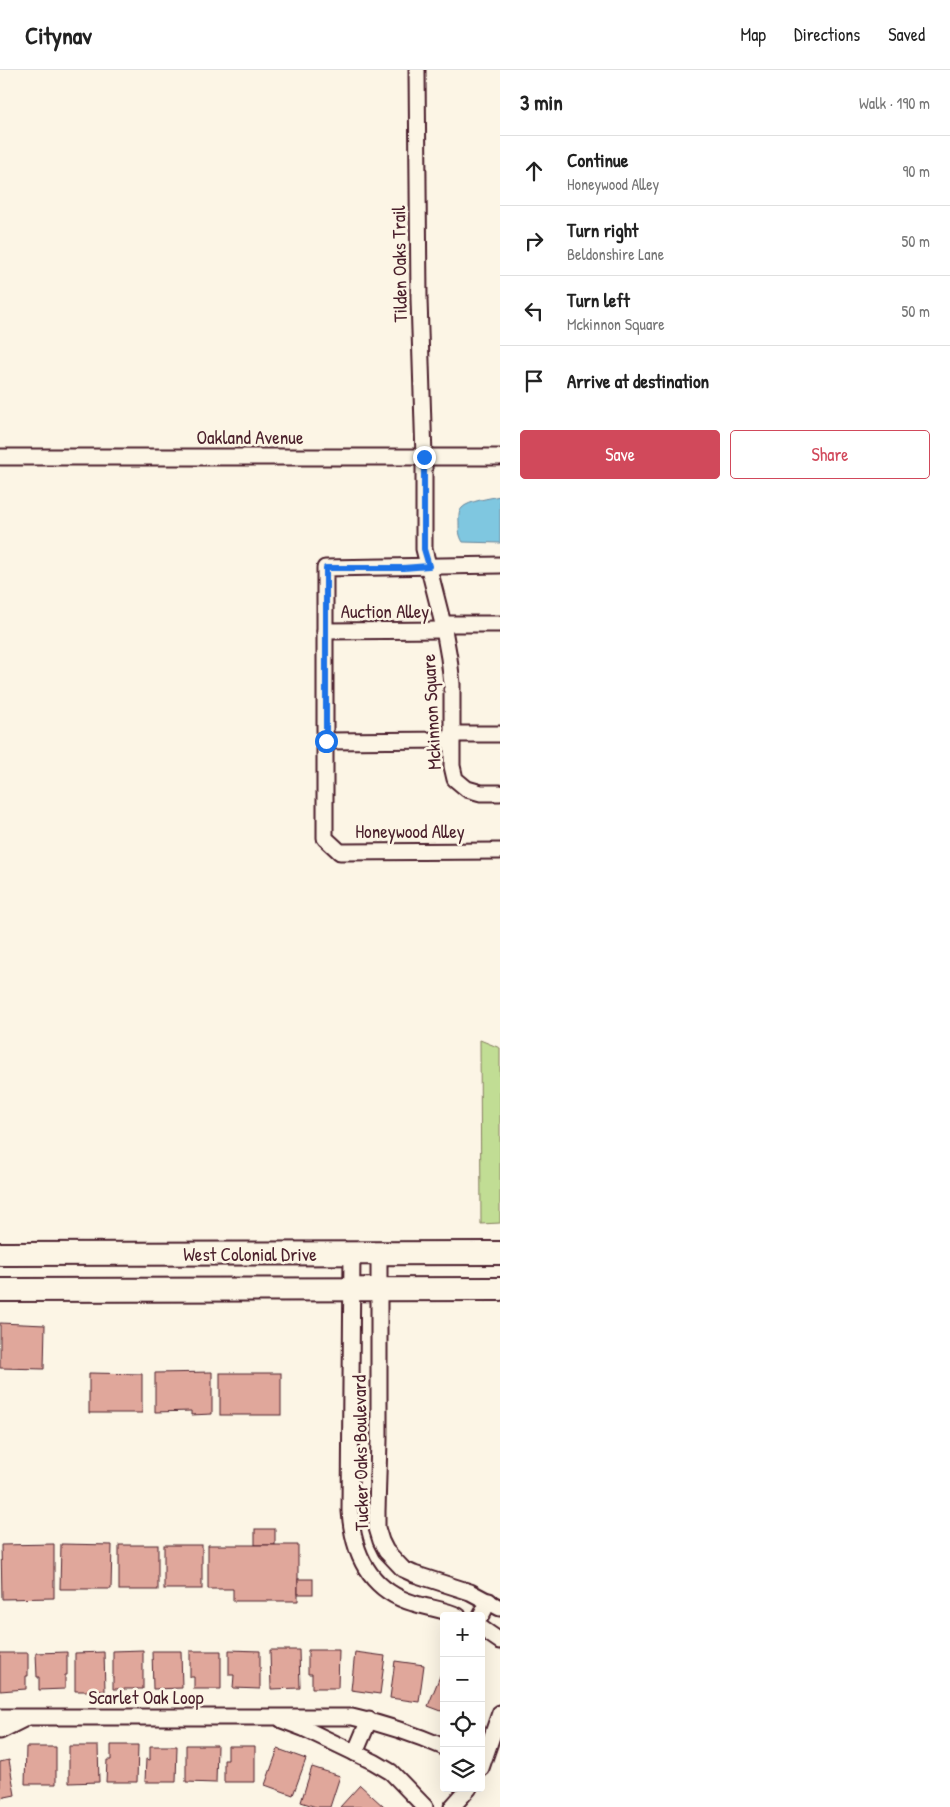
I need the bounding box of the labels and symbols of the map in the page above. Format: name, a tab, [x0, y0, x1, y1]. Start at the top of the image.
street label: Tilden Oaks Trail	[385, 205, 413, 323]
street label: Oakland Avenue	[197, 424, 304, 450]
route end	[413, 446, 436, 469]
street label: Auction Alley	[341, 598, 429, 624]
street label: Mckinnon Square	[415, 653, 447, 771]
route start	[315, 730, 338, 753]
street label: Honeywood Alley	[355, 818, 465, 844]
street label: West Colonial Drive	[183, 1241, 317, 1267]
street label: Tucker Oaks Boulevard	[346, 1374, 374, 1531]
street label: Scarlet Oak Loop	[88, 1684, 204, 1710]

